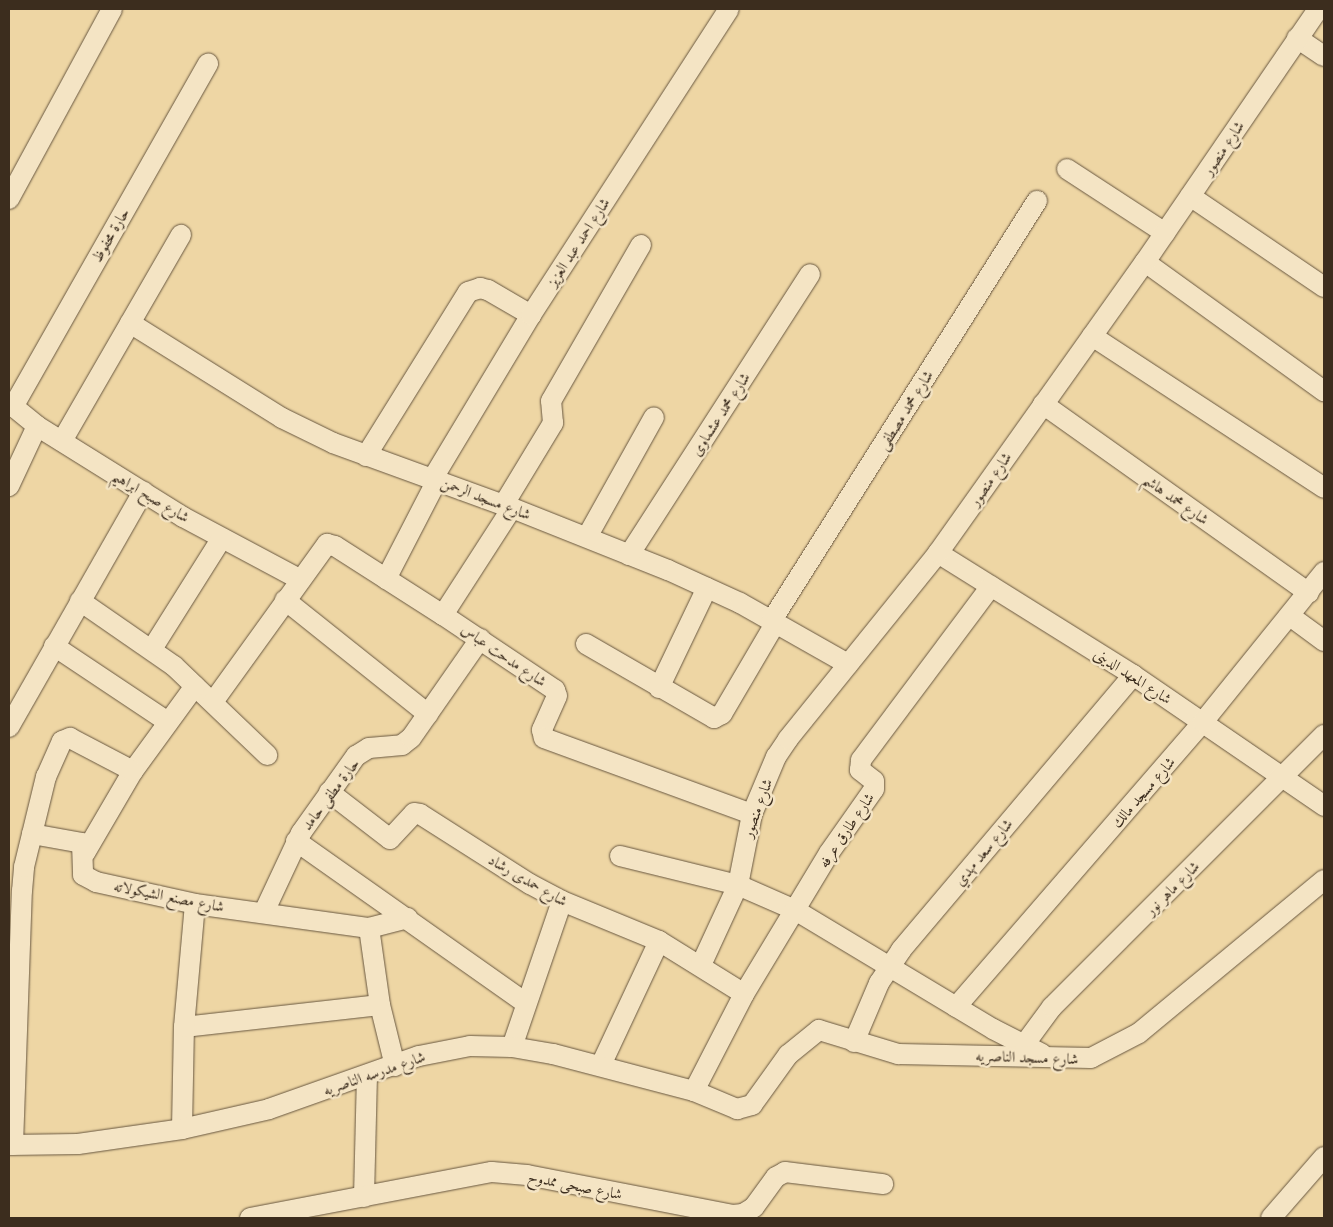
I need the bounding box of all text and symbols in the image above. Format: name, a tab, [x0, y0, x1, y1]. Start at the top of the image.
street label: شارع منصور	[1198, 117, 1248, 179]
street label: شارع احمد عبد العزيز	[543, 194, 613, 290]
street label: حارة محفوظ	[87, 205, 133, 265]
street label: شارع محمد مصطفى	[873, 367, 937, 453]
street label: شارع محمد عشماوى	[686, 369, 754, 459]
street label: شارع منصور	[965, 449, 1015, 509]
street label: شارع صبح ابراهيم	[109, 466, 193, 526]
street label: شارع محمد هاشم	[1140, 470, 1212, 528]
street label: شارع مسجد الرحمن	[439, 473, 533, 523]
street label: شارع مدحت عباس	[458, 620, 550, 690]
street label: شارع المعهد الدينى	[1091, 644, 1175, 708]
street label: شارع مسجد مالك	[1107, 753, 1179, 831]
street label: حارة مطفى حامد	[297, 755, 363, 833]
street label: شارع منصور	[738, 776, 776, 840]
street label: شارع طارق عرفه	[814, 789, 878, 871]
street label: شارع سعد مهدي	[950, 815, 1016, 889]
street label: شارع حمدى رشاد	[485, 850, 571, 910]
street label: شارع ماهر نور	[1141, 857, 1203, 919]
street label: شارع مصنع الشيكولاته	[112, 876, 226, 916]
street label: شارع مسجد الناصريه	[975, 1046, 1079, 1068]
street label: شارع مدرسه الناصريه	[321, 1047, 427, 1099]
street label: شارع صبحى ممدوح	[526, 1167, 624, 1203]

